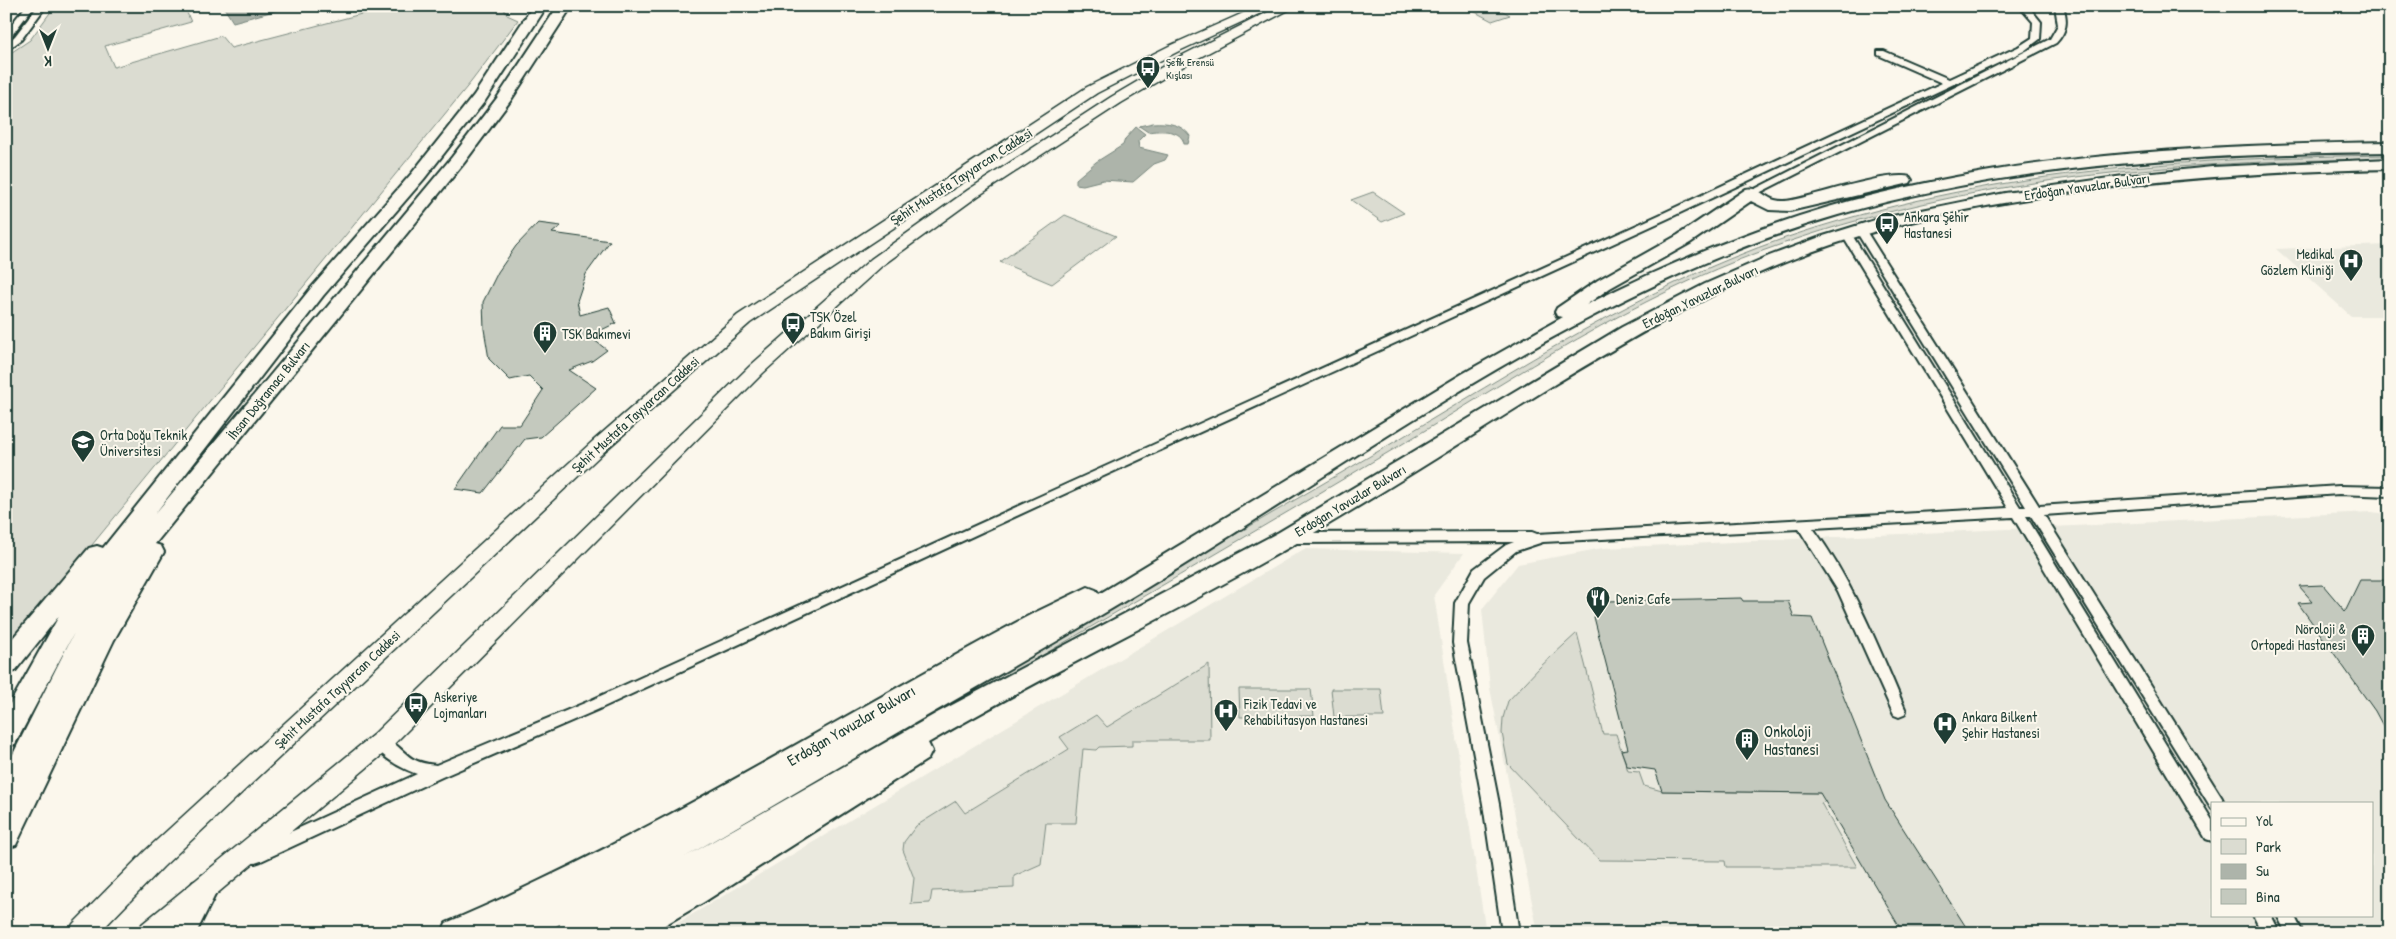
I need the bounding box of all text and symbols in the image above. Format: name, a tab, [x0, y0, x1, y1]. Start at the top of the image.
north arrow	[22, 22, 72, 72]
text: K	[44, 52, 52, 71]
bus stop icon: Şefik Erensü Kışlası	[1135, 55, 1161, 89]
place label: Şefik Erensü Kışlası	[1166, 55, 1215, 82]
street label: Şehit Mustafa Tayyarcan Caddesi	[886, 123, 1036, 230]
street label: Erdoğan Yavuzlar Bulvarı	[2023, 168, 2151, 205]
place label: Ankara Şehir Hastanesi	[1904, 207, 1970, 242]
bus stop icon: Ankara Şehir Hastanesi	[1874, 211, 1900, 245]
place label: Medikal Gözlem Kliniği	[2261, 244, 2334, 280]
hospital icon: Medikal Gözlem Kliniği	[2338, 248, 2364, 282]
street label: Erdoğan Yavuzlar Bulvarı	[1639, 260, 1762, 333]
place label: TSK Özel Bakım Girişi	[810, 307, 871, 342]
bus stop icon: TSK Özel Bakım Girişi	[780, 311, 806, 345]
building icon: TSK Bakımevi	[532, 320, 558, 354]
place label: TSK Bakımevi	[562, 324, 631, 343]
street label: İhsan Doğramacı Bulvarı	[222, 337, 314, 444]
street label: Şehit Mustafa Tayyarcan Caddesi	[567, 351, 704, 477]
place label: Orta Doğu Teknik Üniversitesi	[100, 425, 187, 460]
school or university icon: Orta Doğu Teknik Üniversitesi	[70, 429, 96, 463]
street label: Erdoğan Yavuzlar Bulvarı	[1291, 459, 1410, 542]
restaurant icon: Deniz Cafe	[1585, 585, 1611, 619]
place label: Deniz Cafe	[1616, 589, 1671, 608]
place label: Nöroloji & Ortopedi Hastanesi	[2251, 619, 2346, 655]
building icon: Nöroloji & Ortopedi Hastanesi	[2350, 623, 2376, 657]
street label: Şehit Mustafa Tayyarcan Caddesi	[270, 626, 405, 753]
street label: Erdoğan Yavuzlar Bulvarı	[783, 679, 919, 771]
place label: Askeriye Lojmanları	[434, 687, 487, 723]
bus stop icon: Askeriye Lojmanları	[403, 691, 429, 725]
place label: Fizik Tedavi ve Rehabilitasyon Hastanesi	[1243, 694, 1368, 730]
hospital icon: Fizik Tedavi ve Rehabilitasyon Hastanesi	[1213, 698, 1239, 732]
place label: Ankara Bilkent Şehir Hastanesi	[1962, 707, 2040, 742]
hospital icon: Ankara Bilkent Şehir Hastanesi	[1932, 711, 1958, 745]
place label: Onkoloji Hastanesi	[1764, 720, 1819, 760]
building icon: Onkoloji Hastanesi	[1734, 727, 1760, 761]
legend	[2211, 802, 2374, 916]
text: Yol	[2256, 810, 2273, 831]
text: Park	[2256, 836, 2281, 857]
text: Su	[2256, 860, 2269, 881]
text: Bina	[2256, 886, 2280, 907]

